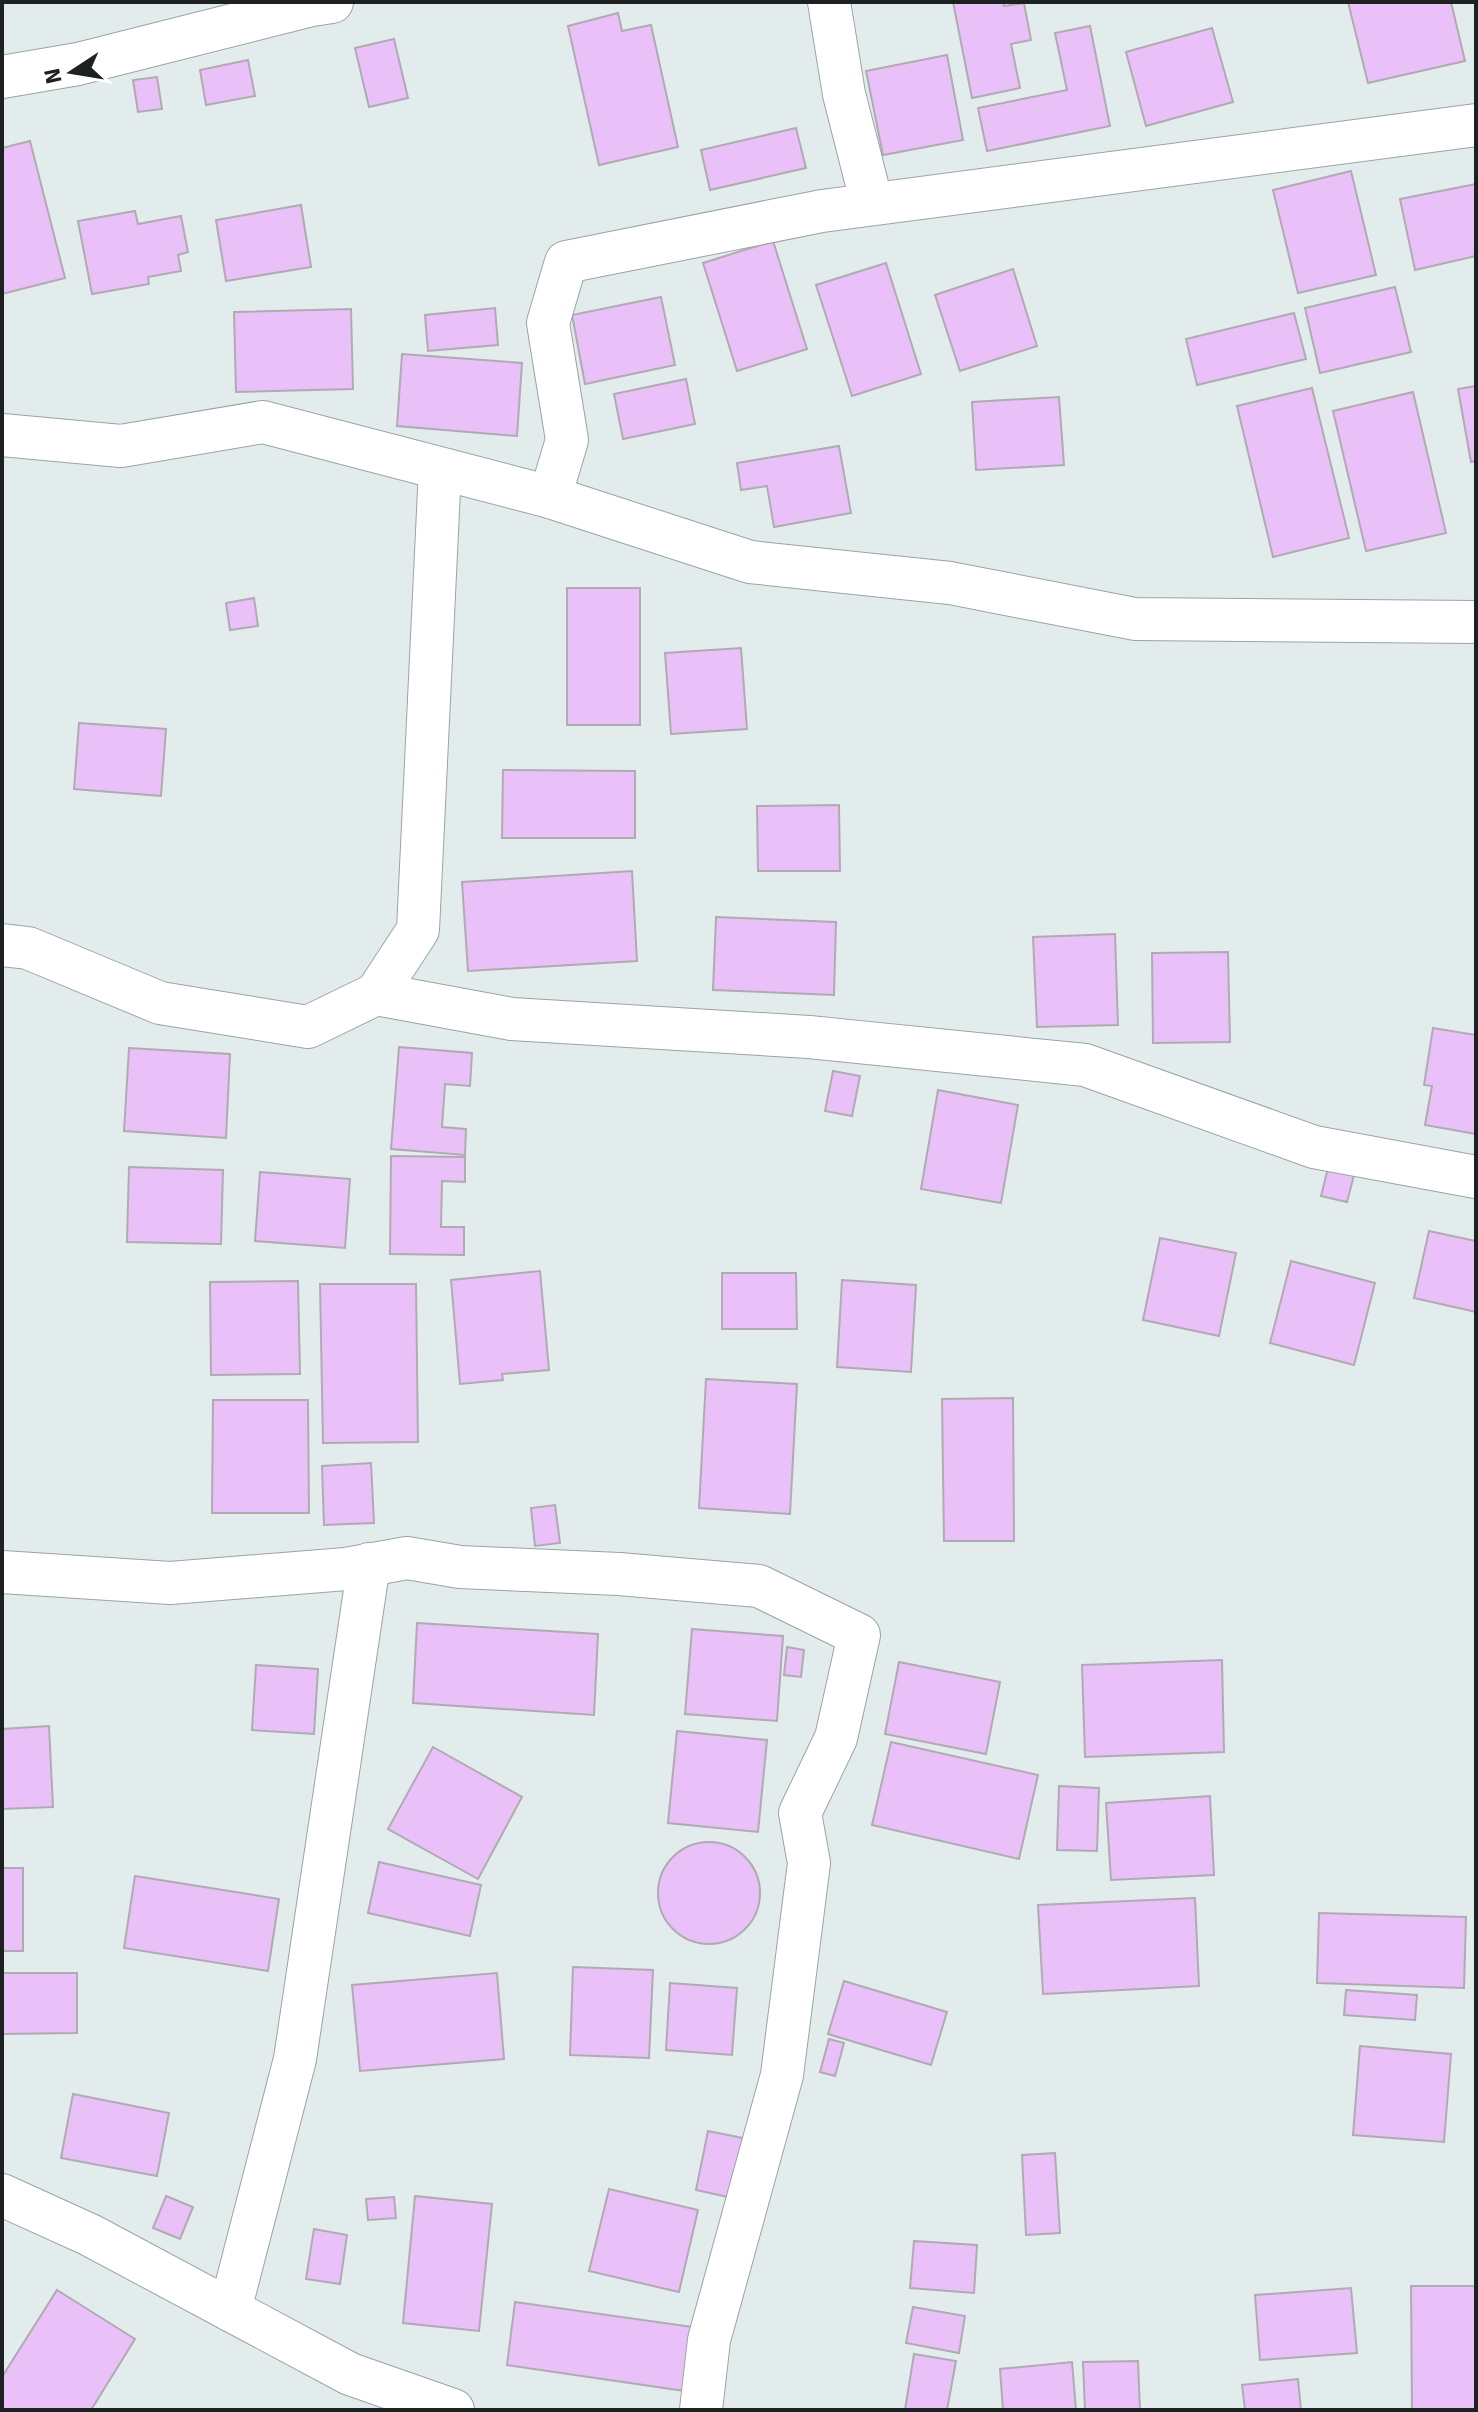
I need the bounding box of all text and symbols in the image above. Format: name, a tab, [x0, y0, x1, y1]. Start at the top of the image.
north arrow	[32, 32, 112, 112]
text: N	[38, 66, 68, 86]

